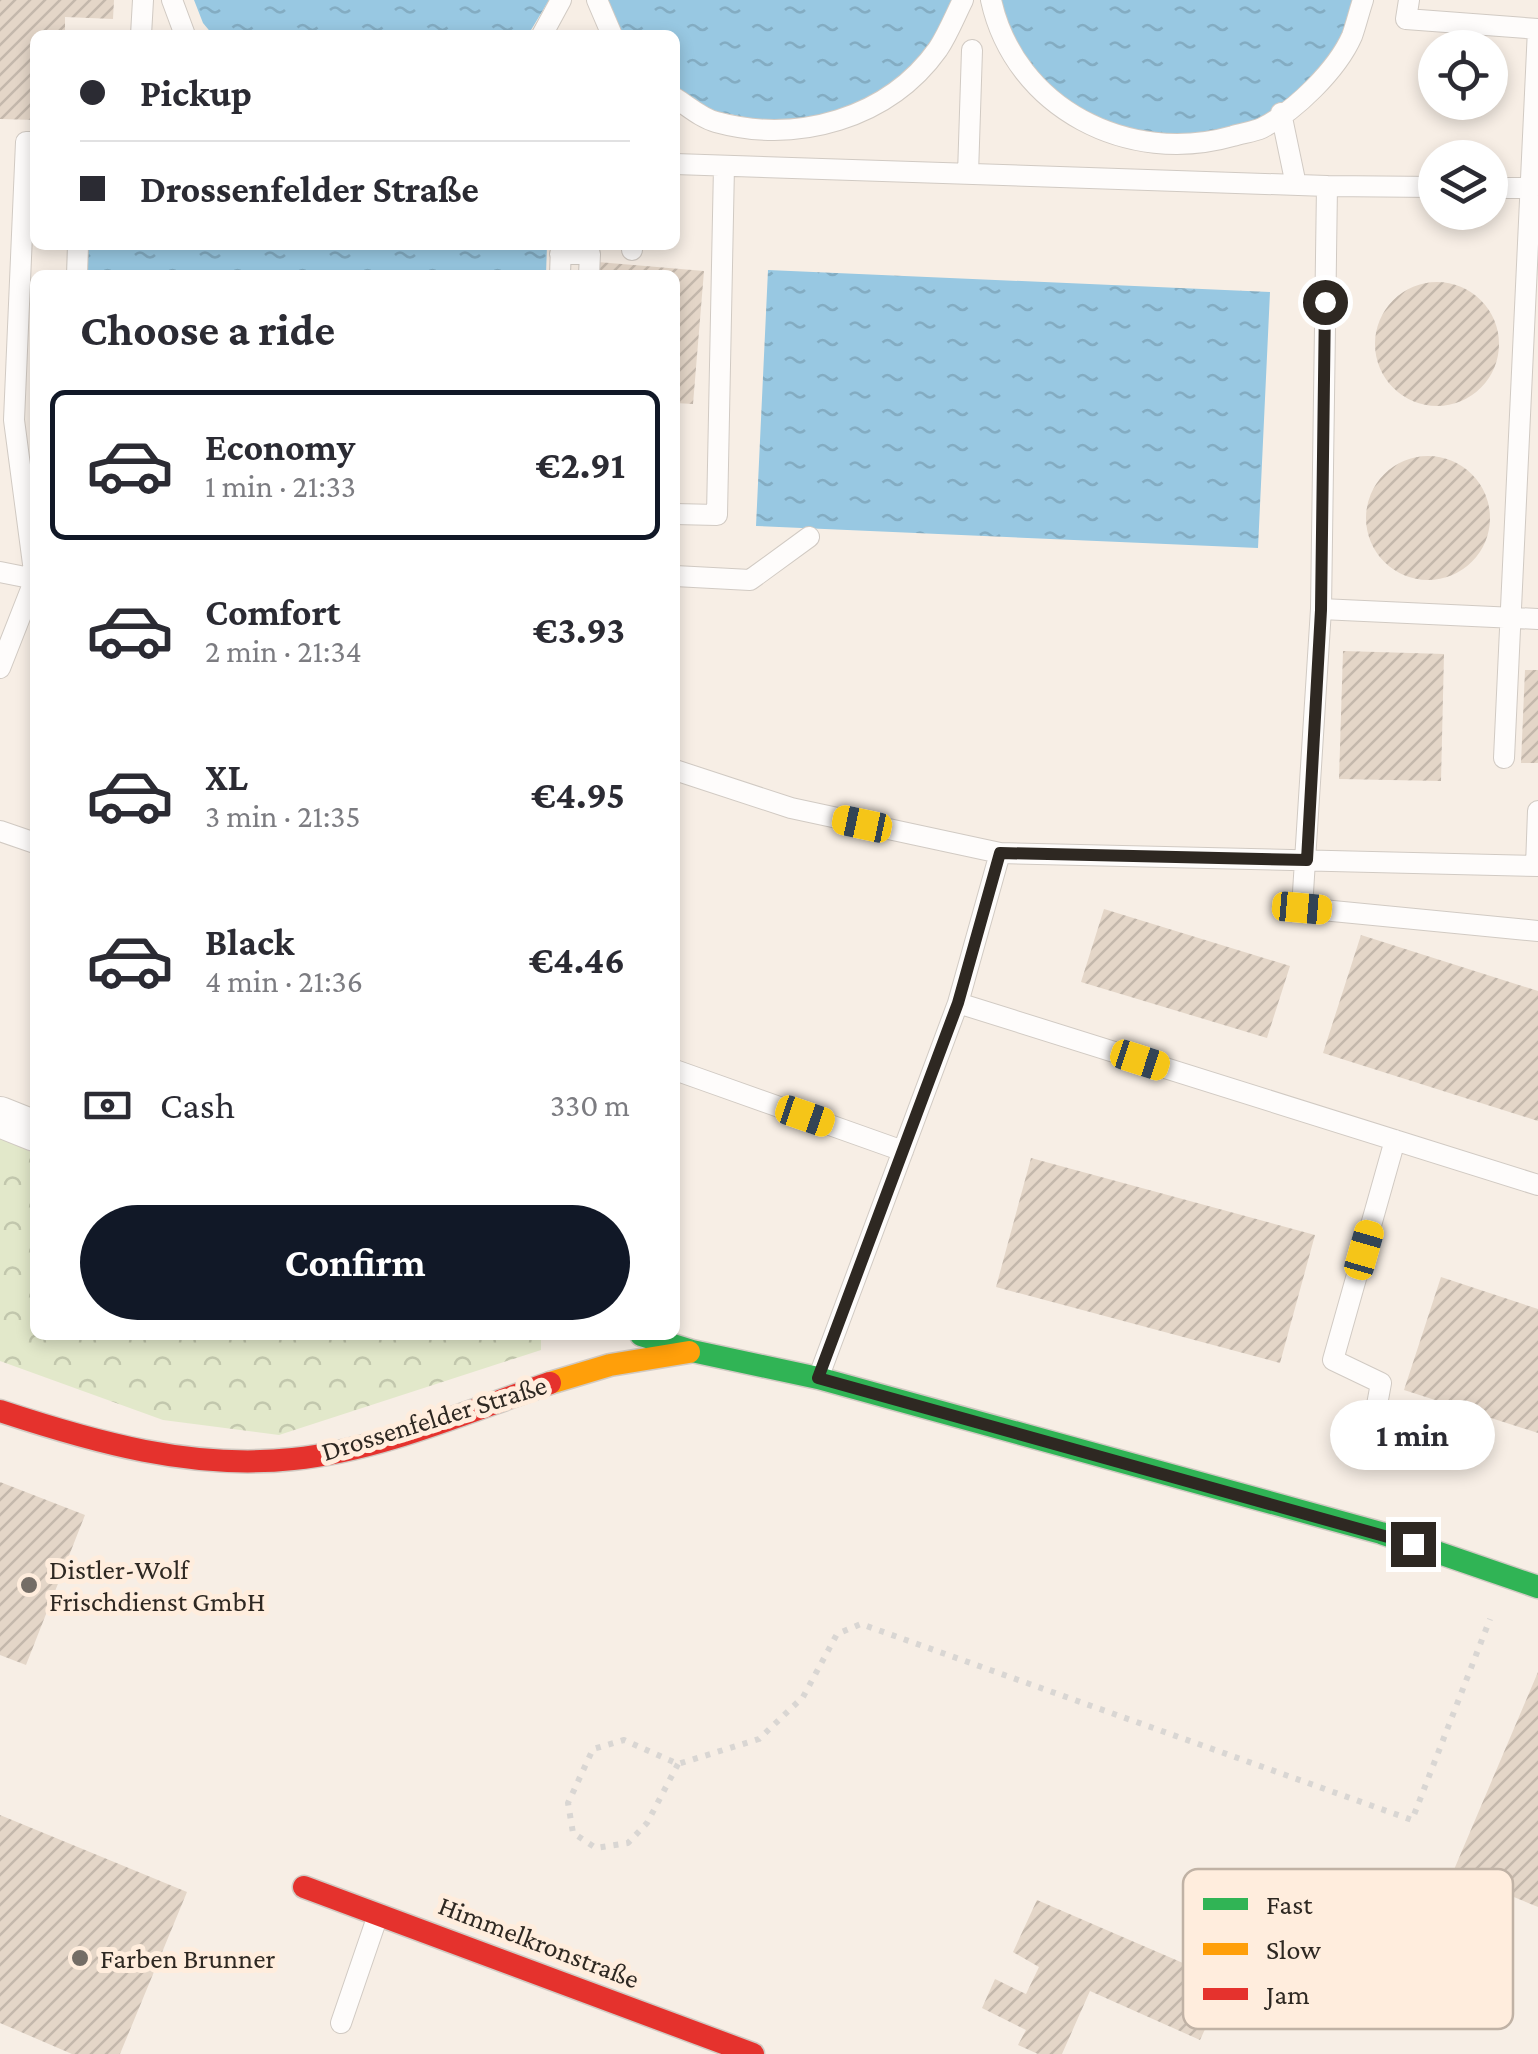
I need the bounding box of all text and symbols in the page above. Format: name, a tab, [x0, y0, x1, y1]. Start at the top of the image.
map controls	[1418, 30, 1508, 230]
button: locate	[1418, 30, 1508, 120]
text: Pickup	[140, 72, 252, 114]
button: layers	[1418, 140, 1508, 230]
text: Drossenfelder Straße	[140, 168, 479, 210]
route start	[1303, 280, 1348, 325]
text: Choose a ride	[80, 305, 335, 355]
icon: car	[85, 420, 175, 510]
text: Economy	[205, 426, 355, 468]
text: €2.91	[536, 444, 625, 486]
text: 1 min · 21:33	[205, 468, 356, 504]
icon: car	[85, 585, 175, 675]
text: Comfort	[205, 591, 341, 633]
text: €3.93	[533, 609, 625, 651]
text: 2 min · 21:34	[205, 633, 362, 669]
icon: car	[85, 750, 175, 840]
text: XL	[205, 756, 248, 798]
text: €4.95	[531, 774, 625, 816]
text: 3 min · 21:35	[205, 798, 361, 834]
car	[830, 803, 894, 845]
car	[1271, 890, 1333, 926]
icon: car	[85, 915, 175, 1005]
text: Black	[205, 921, 294, 963]
text: €4.46	[529, 939, 625, 981]
text: 4 min · 21:36	[205, 963, 363, 999]
car	[1107, 1036, 1173, 1084]
icon: cash	[80, 1078, 135, 1133]
text: Cash	[160, 1084, 235, 1126]
text: 330 m	[550, 1087, 630, 1123]
car	[772, 1092, 838, 1140]
button: Confirm	[80, 1205, 630, 1320]
car	[1341, 1217, 1387, 1283]
street label: Drossenfelder Straße	[318, 1369, 550, 1467]
callout: 1 min	[1330, 1399, 1496, 1469]
text: 1 min	[1376, 1417, 1449, 1453]
route end	[1391, 1522, 1436, 1567]
place label: Distler-Wolf Frischdienst GmbH	[49, 1554, 265, 1617]
marker: Distler-Wolf Frischdienst GmbH	[18, 1574, 40, 1596]
legend	[1183, 1869, 1513, 2029]
street label: Himmelkronstraße	[434, 1889, 644, 1995]
text: Fast	[1266, 1889, 1313, 1920]
text: Slow	[1266, 1934, 1321, 1965]
place label: Farben Brunner	[100, 1943, 275, 1974]
marker: Farben Brunner	[69, 1947, 91, 1969]
text: Jam	[1263, 1979, 1310, 2010]

